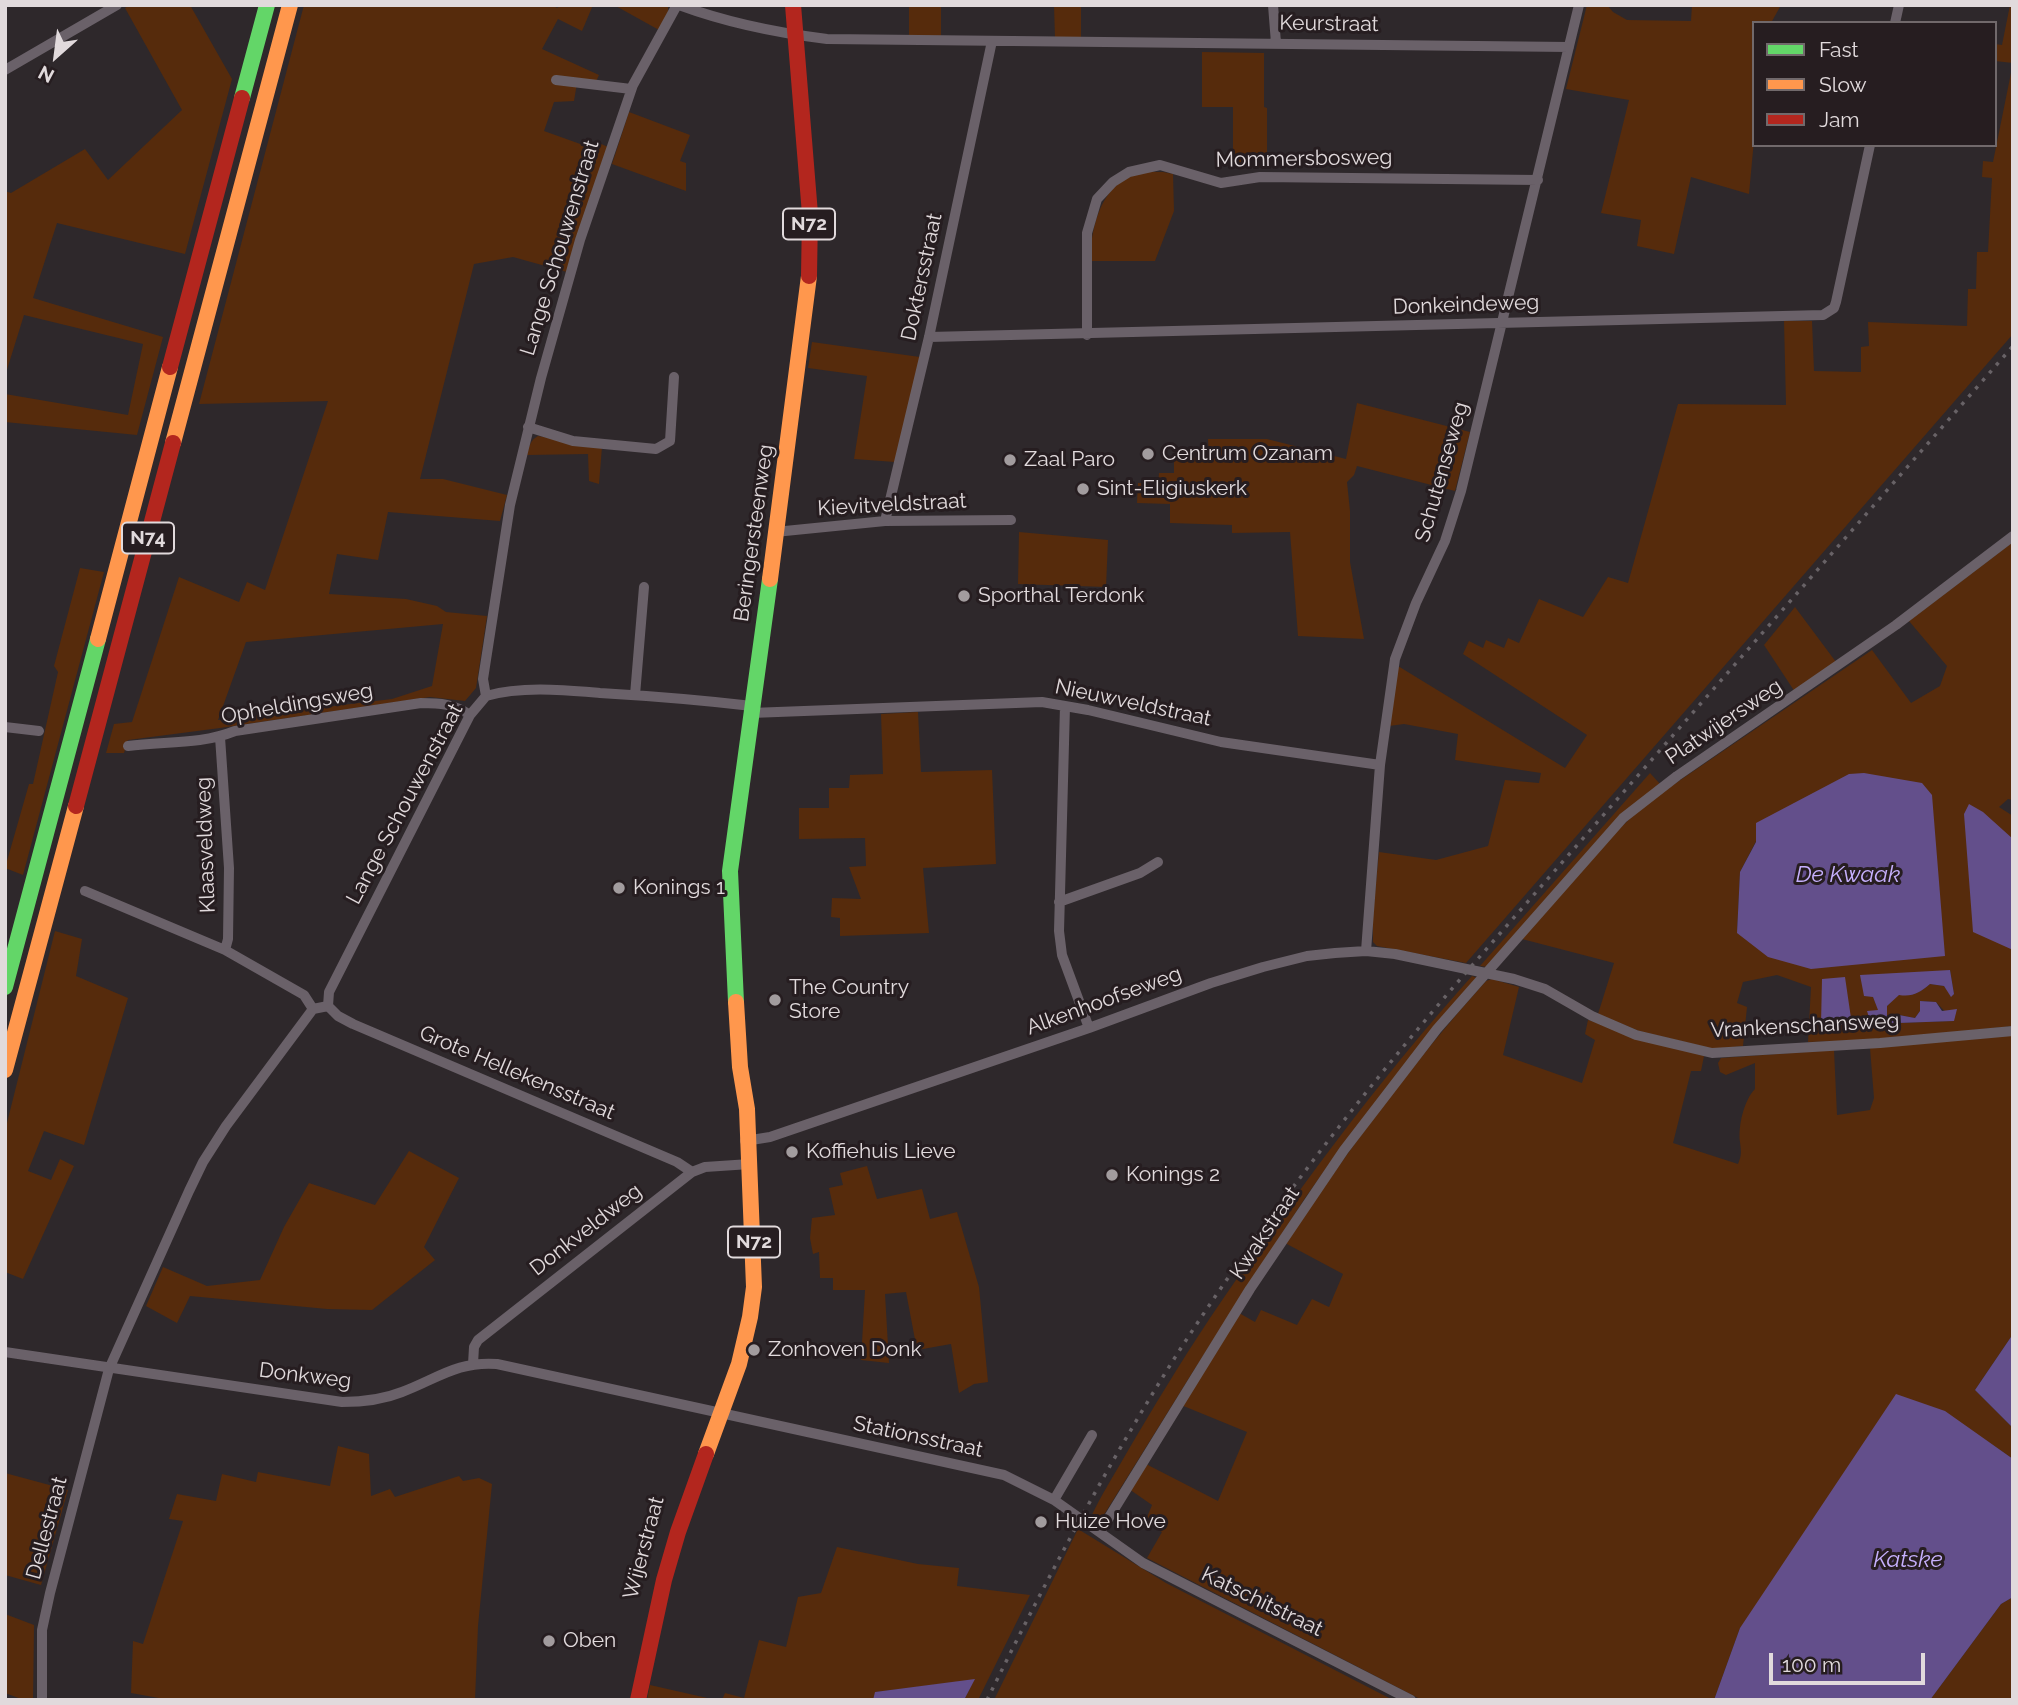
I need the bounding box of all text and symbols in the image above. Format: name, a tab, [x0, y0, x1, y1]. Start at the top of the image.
street label: Keurstraat	[1279, 11, 1379, 37]
north arrow	[21, 21, 91, 91]
legend	[1752, 21, 1997, 147]
text: Fast	[1819, 37, 1859, 62]
text: N	[35, 61, 58, 88]
text: Slow	[1819, 72, 1867, 97]
text: Jam	[1819, 107, 1860, 132]
street label: Lange Schouwenstraat	[515, 137, 605, 359]
street label: Mommersbosweg	[1216, 145, 1392, 173]
road number: N72	[783, 208, 835, 240]
street label: Doktersstraat	[896, 211, 948, 343]
street label: Donkeindeweg	[1392, 290, 1540, 320]
street label: Schutenseweg	[1410, 399, 1474, 545]
place label: Centrum Ozanam	[1162, 441, 1333, 467]
street label: Beringersteenweg	[729, 443, 779, 623]
marker: Centrum Ozanam	[1140, 446, 1156, 462]
place label: Zaal Paro	[1024, 447, 1115, 473]
marker: Zaal Paro	[1002, 452, 1018, 468]
place label: Sint-Eligiuskerk	[1097, 476, 1247, 502]
marker: Sint-Eligiuskerk	[1075, 481, 1091, 497]
street label: Kievitveldstraat	[817, 489, 967, 521]
road number: N74	[122, 523, 174, 554]
place label: Sporthal Terdonk	[978, 583, 1144, 609]
marker: Sporthal Terdonk	[956, 588, 972, 604]
street label: Nieuwveldstraat	[1053, 674, 1213, 732]
street label: Platwijersweg	[1661, 674, 1787, 770]
street label: Opheldingsweg	[219, 678, 375, 730]
street label: Lange Schouwenstraat	[341, 699, 469, 909]
street label: Klaasveldweg	[191, 777, 221, 913]
water label: De Kwaak	[1796, 861, 1900, 889]
place label: Konings 1	[633, 875, 725, 901]
marker: Konings 1	[611, 880, 627, 896]
street label: Alkenhoofseweg	[1023, 961, 1185, 1041]
place label: The Country Store	[789, 975, 909, 1025]
marker: The Country Store	[767, 992, 783, 1008]
street label: Vrankenschansweg	[1710, 1008, 1900, 1044]
street label: Grote Hellekensstraat	[415, 1020, 619, 1126]
place label: Koffiehuis Lieve	[806, 1139, 956, 1165]
marker: Koffiehuis Lieve	[784, 1144, 800, 1160]
place label: Konings 2	[1126, 1162, 1220, 1188]
marker: Konings 2	[1104, 1167, 1120, 1183]
street label: Donkveldweg	[525, 1179, 647, 1281]
street label: Kwakstraat	[1225, 1182, 1305, 1284]
road number: N72	[728, 1226, 780, 1258]
place label: Zonhoven Donk	[768, 1337, 922, 1363]
marker: Zonhoven Donk	[746, 1342, 762, 1358]
street label: Donkweg	[257, 1358, 353, 1394]
street label: Stationsstraat	[851, 1411, 985, 1463]
street label: Dellestraat	[21, 1474, 73, 1582]
street label: Wijerstraat	[618, 1494, 670, 1602]
place label: Huize Hove	[1055, 1509, 1166, 1535]
marker: Huize Hove	[1033, 1514, 1049, 1530]
water label: Katske	[1873, 1546, 1943, 1574]
street label: Katschitstraat	[1197, 1562, 1327, 1642]
place label: Oben	[563, 1628, 616, 1654]
marker: Oben	[541, 1633, 557, 1649]
scale bar	[1773, 1638, 1929, 1682]
text: 100 m	[1782, 1652, 1841, 1677]

